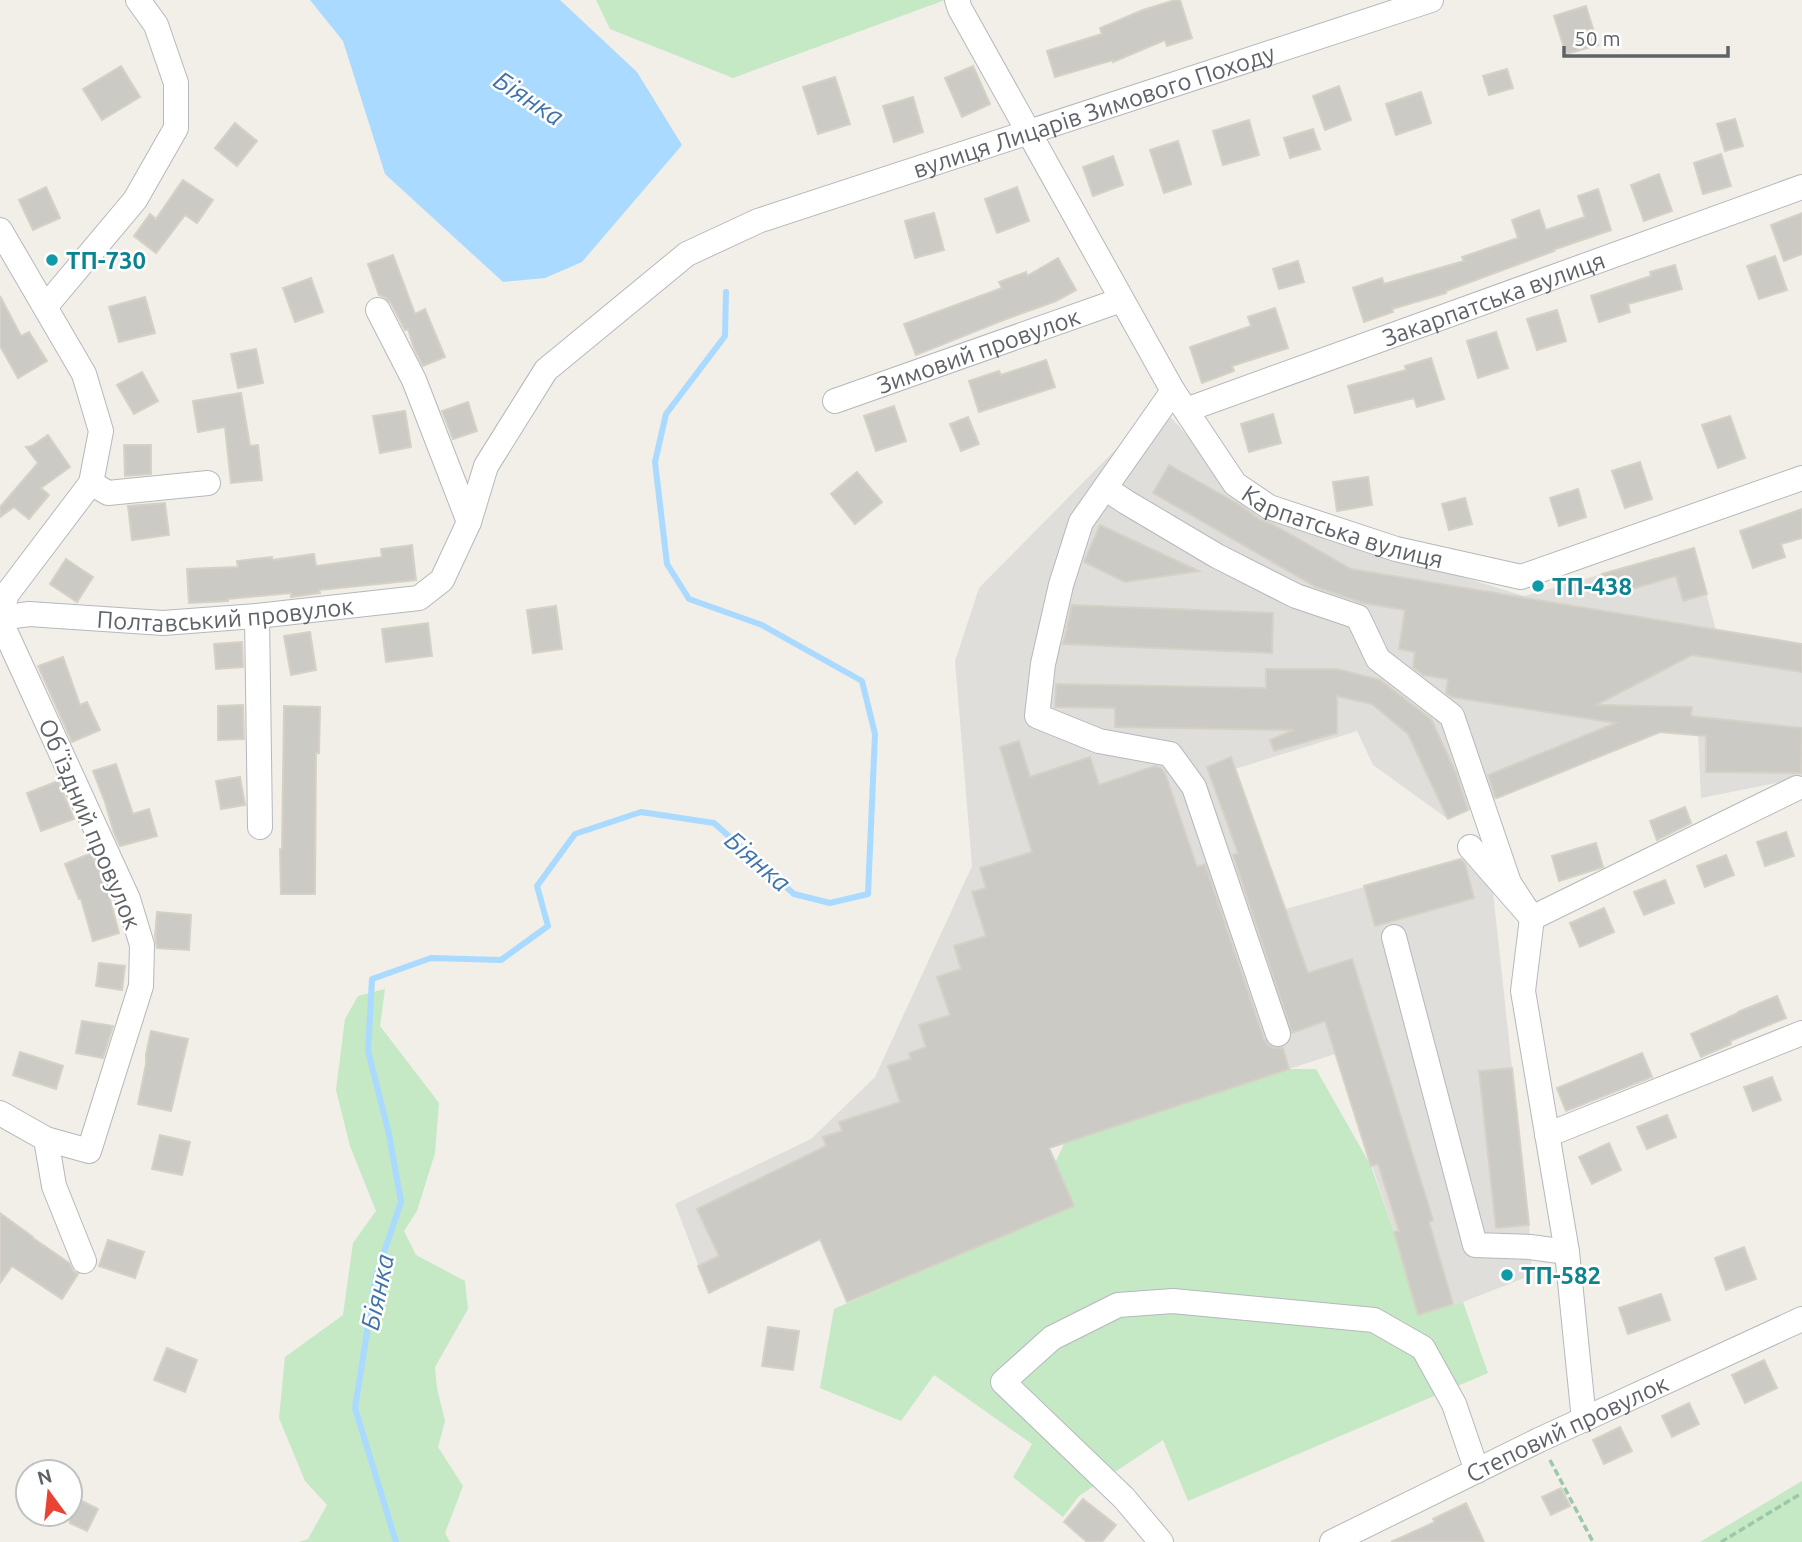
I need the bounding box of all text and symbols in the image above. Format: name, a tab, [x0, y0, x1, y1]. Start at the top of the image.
scale bar	[1564, 14, 1728, 58]
text: 50 m	[1574, 26, 1621, 50]
street label: вулиця Лицарів Зимового Походу	[909, 39, 1278, 183]
water label: Біянка	[489, 65, 569, 131]
street label: Закарпатська вулиця	[1379, 246, 1608, 351]
place label: ТП-730	[66, 247, 146, 274]
marker: ТП-730	[44, 252, 60, 268]
street label: Зимовий провулок	[873, 302, 1083, 399]
street label: Карпатська вулиця	[1237, 479, 1446, 573]
place label: ТП-438	[1552, 573, 1632, 600]
marker: ТП-438	[1530, 578, 1546, 594]
street label: Полтавський провулок	[96, 592, 355, 637]
street label: Обʼїздний провулок	[33, 715, 147, 933]
water label: Біянка	[719, 825, 797, 897]
water label: Біянка	[355, 1251, 399, 1333]
place label: ТП-582	[1521, 1262, 1601, 1289]
marker: ТП-582	[1499, 1267, 1515, 1283]
street label: Степовий провулок	[1462, 1369, 1672, 1487]
north arrow	[14, 1458, 84, 1528]
text: N	[35, 1464, 54, 1489]

